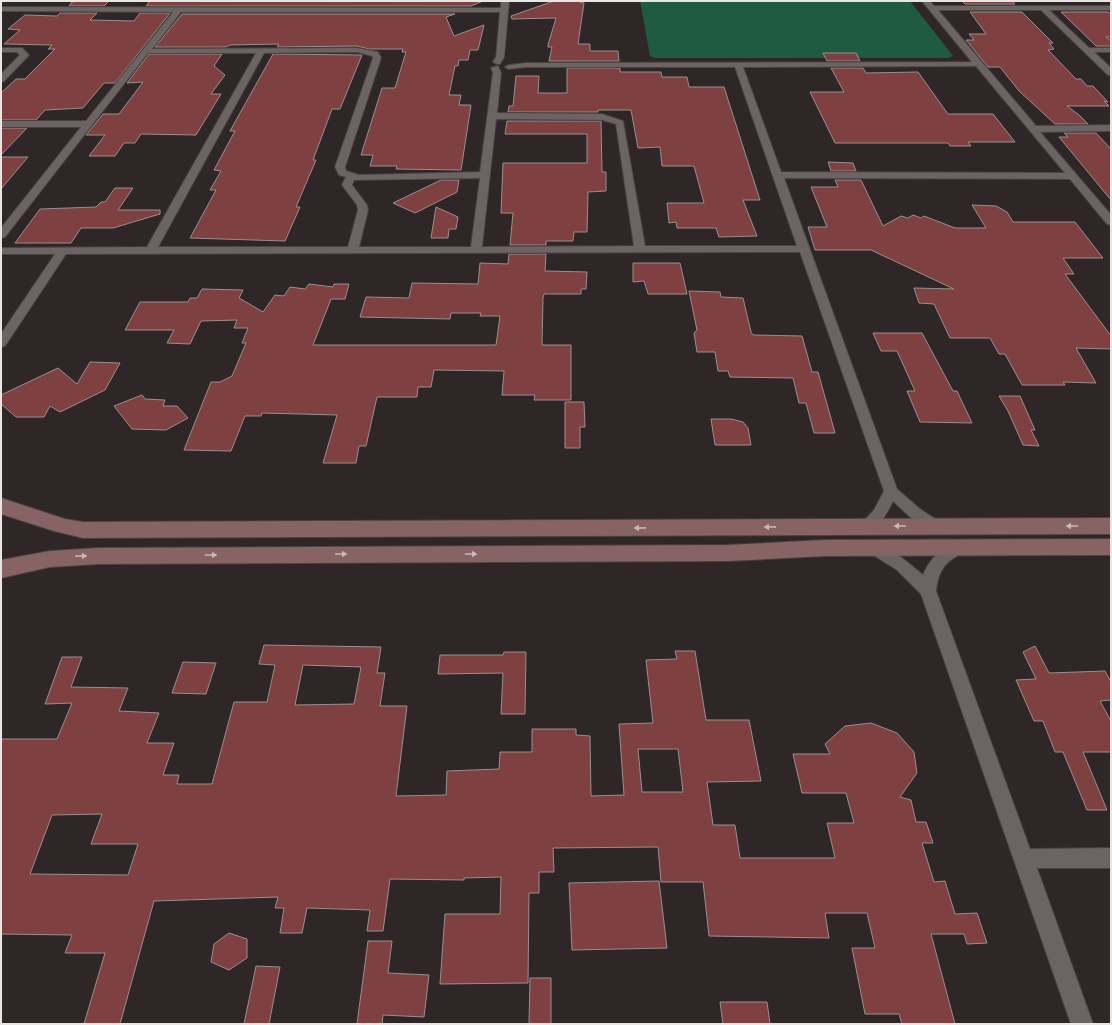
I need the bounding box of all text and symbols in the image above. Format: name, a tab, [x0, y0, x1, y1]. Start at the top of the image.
one-way arrow	[893, 523, 906, 529]
one-way arrow	[1065, 523, 1078, 529]
one-way arrow	[763, 524, 776, 530]
one-way arrow	[633, 525, 646, 531]
one-way arrow	[335, 551, 348, 557]
one-way arrow	[465, 551, 478, 557]
one-way arrow	[205, 552, 218, 558]
one-way arrow	[75, 553, 87, 560]

